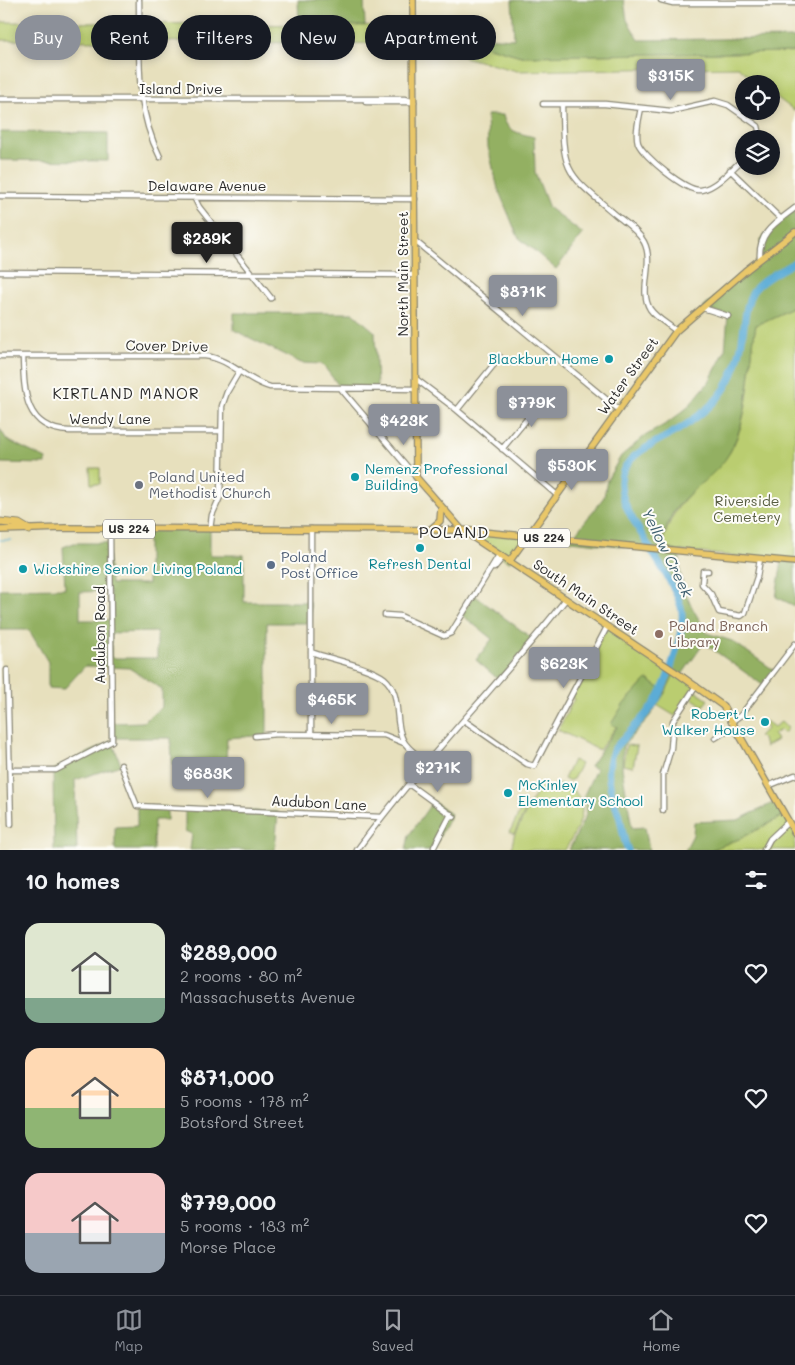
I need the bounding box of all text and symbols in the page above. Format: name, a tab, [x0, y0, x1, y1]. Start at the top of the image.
chip: Buy	[15, 15, 81, 60]
chip: Rent	[91, 15, 168, 60]
chip: Filters	[178, 15, 271, 60]
chip: New	[281, 15, 355, 60]
chip: Apartment	[365, 15, 496, 60]
pin: $315K	[636, 58, 706, 101]
text: $315K	[648, 64, 694, 85]
map controls	[735, 75, 780, 175]
button: locate	[735, 75, 780, 120]
street label: Island Drive	[139, 79, 223, 98]
button: layers	[735, 130, 780, 175]
street label: Delaware Avenue	[148, 176, 266, 195]
street label: North Main Street	[393, 211, 412, 337]
pin: $289K	[172, 222, 242, 264]
text: $289K	[183, 227, 231, 248]
pin: $871K	[488, 274, 558, 317]
text: $871K	[500, 280, 546, 301]
street label: Water Street	[593, 333, 662, 418]
street label: Cover Drive	[125, 335, 209, 356]
place label: Blackburn Home	[488, 349, 599, 368]
marker: Blackburn Home	[603, 353, 615, 365]
district label: KIRTLAND MANOR	[53, 383, 200, 403]
pin: $779K	[497, 386, 567, 428]
text: $779K	[508, 391, 556, 412]
pin: $423K	[369, 404, 439, 446]
street label: Wendy Lane	[69, 409, 151, 428]
text: $423K	[379, 409, 429, 430]
pin: $530K	[537, 448, 607, 491]
text: $530K	[547, 454, 597, 475]
place label: Nemenz Professional Building	[365, 459, 508, 494]
place label: Poland United Methodist Church	[149, 467, 271, 502]
marker: Nemenz Professional Building	[349, 471, 361, 483]
marker: Poland United Methodist Church	[133, 479, 145, 491]
park label: Riverside Cemetery	[713, 491, 781, 526]
water label: Yellow Creek	[638, 505, 699, 601]
road number: US 224	[103, 520, 155, 538]
district label: POLAND	[419, 521, 489, 542]
road number: US 224	[518, 528, 570, 548]
marker: Refresh Dental	[414, 542, 426, 554]
place label: Poland Post Office	[281, 547, 358, 582]
place label: Refresh Dental	[369, 554, 471, 573]
street label: South Main Street	[530, 554, 643, 639]
place label: Wickshire Senior Living Poland	[33, 559, 242, 578]
marker: Poland Post Office	[265, 559, 277, 571]
marker: Wickshire Senior Living Poland	[17, 563, 29, 575]
street label: Audubon Road	[90, 586, 109, 684]
place label: Poland Branch Library	[669, 616, 768, 651]
marker: Poland Branch Library	[653, 628, 665, 640]
pin: $623K	[529, 646, 599, 689]
text: $623K	[540, 652, 588, 673]
pin: $465K	[297, 682, 367, 725]
text: $465K	[307, 688, 357, 709]
place label: Robert L. Walker House	[661, 704, 755, 739]
marker: Robert L. Walker House	[759, 716, 771, 728]
pin: $271K	[403, 750, 473, 793]
pin: $683K	[173, 756, 243, 799]
text: $271K	[415, 756, 461, 777]
text: $683K	[183, 762, 233, 783]
place label: McKinley Elementary School	[518, 775, 644, 810]
marker: McKinley Elementary School	[502, 787, 514, 799]
street label: Audubon Lane	[271, 791, 367, 814]
icon: filters	[742, 866, 770, 894]
text: 10 homes	[25, 867, 120, 894]
text: $289,000	[180, 938, 277, 965]
icon: home	[65, 943, 125, 1003]
icon: heart	[742, 959, 770, 987]
text: 2 rooms · 80 m²	[180, 965, 302, 986]
text: Massachusetts Avenue	[180, 986, 355, 1007]
text: $871,000	[180, 1063, 274, 1090]
icon: home	[65, 1068, 125, 1128]
icon: heart	[742, 1084, 770, 1112]
text: 5 rooms · 178 m²	[180, 1090, 309, 1111]
text: Botsford Street	[180, 1111, 304, 1132]
text: $779,000	[180, 1188, 276, 1215]
icon: home	[65, 1193, 125, 1253]
icon: heart	[742, 1209, 770, 1237]
text: 5 rooms · 183 m²	[180, 1215, 309, 1236]
text: Morse Place	[180, 1236, 276, 1257]
tab: Map	[114, 1306, 143, 1355]
tab: Saved	[372, 1306, 413, 1355]
tab: Home	[642, 1306, 681, 1355]

